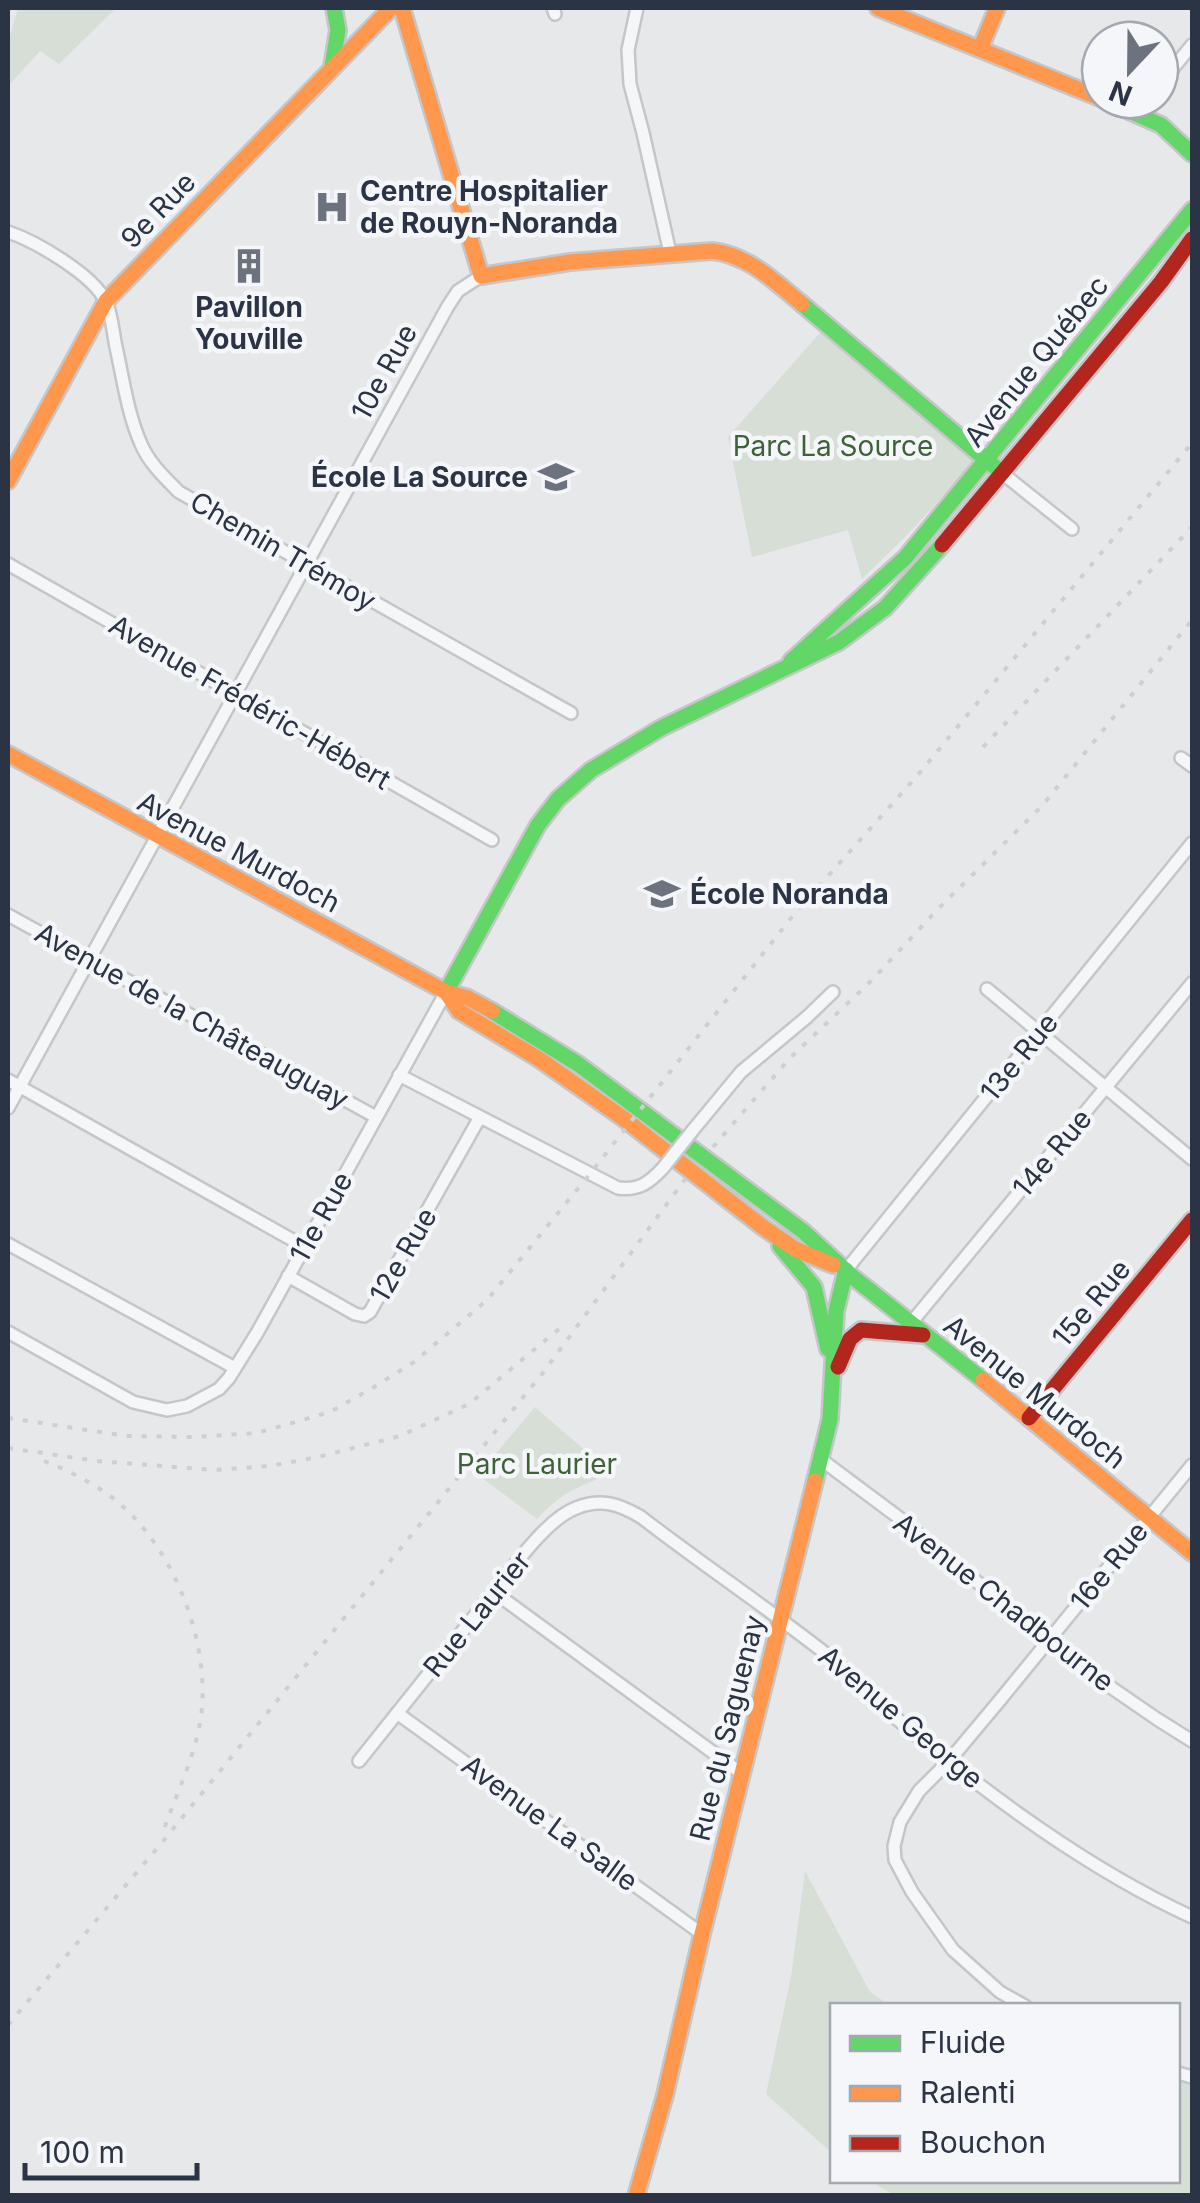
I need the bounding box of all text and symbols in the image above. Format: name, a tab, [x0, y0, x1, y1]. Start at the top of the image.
north arrow	[1080, 20, 1180, 120]
text: N	[1104, 73, 1137, 113]
street label: 9e Rue	[114, 165, 202, 255]
place label: Centre Hospitalier de Rouyn-Noranda	[360, 174, 618, 240]
hospital icon: Centre Hospitalier de Rouyn-Noranda	[313, 188, 351, 226]
building icon: Pavillon Youville	[230, 247, 268, 285]
street label: Avenue Québec	[957, 269, 1115, 453]
place label: Pavillon Youville	[195, 290, 303, 356]
street label: 10e Rue	[344, 318, 424, 426]
park label: Parc La Source	[733, 429, 933, 463]
school or university icon: École La Source	[537, 458, 575, 496]
place label: École La Source	[311, 459, 528, 494]
street label: Chemin Trémoy	[184, 484, 382, 618]
street label: Avenue Frédéric-Hébert	[103, 607, 397, 797]
street label: Avenue Murdoch	[132, 784, 346, 920]
school or university icon: École Noranda	[643, 875, 681, 913]
place label: École Noranda	[690, 876, 889, 911]
street label: Avenue de la Châteauguay	[29, 916, 355, 1116]
street label: 13e Rue	[973, 1006, 1065, 1108]
street label: 14e Rue	[1005, 1102, 1099, 1204]
street label: 11e Rue	[282, 1166, 360, 1268]
street label: 12e Rue	[362, 1202, 444, 1308]
street label: 15e Rue	[1045, 1252, 1137, 1354]
street label: Avenue Murdoch	[937, 1308, 1133, 1476]
park label: Parc Laurier	[457, 1447, 617, 1481]
street label: Avenue Chadbourne	[887, 1505, 1121, 1699]
street label: 16e Rue	[1063, 1515, 1155, 1617]
street label: Rue Laurier	[416, 1544, 538, 1684]
street label: Rue du Saguenay	[682, 1611, 772, 1845]
street label: Avenue George	[812, 1638, 990, 1796]
street label: Avenue La Salle	[455, 1748, 645, 1898]
legend	[830, 2003, 1180, 2183]
text: Fluide	[920, 2024, 1006, 2060]
text: Ralenti	[920, 2074, 1016, 2110]
scale bar	[25, 2118, 198, 2180]
text: Bouchon	[920, 2124, 1046, 2160]
text: 100 m	[40, 2134, 125, 2170]

